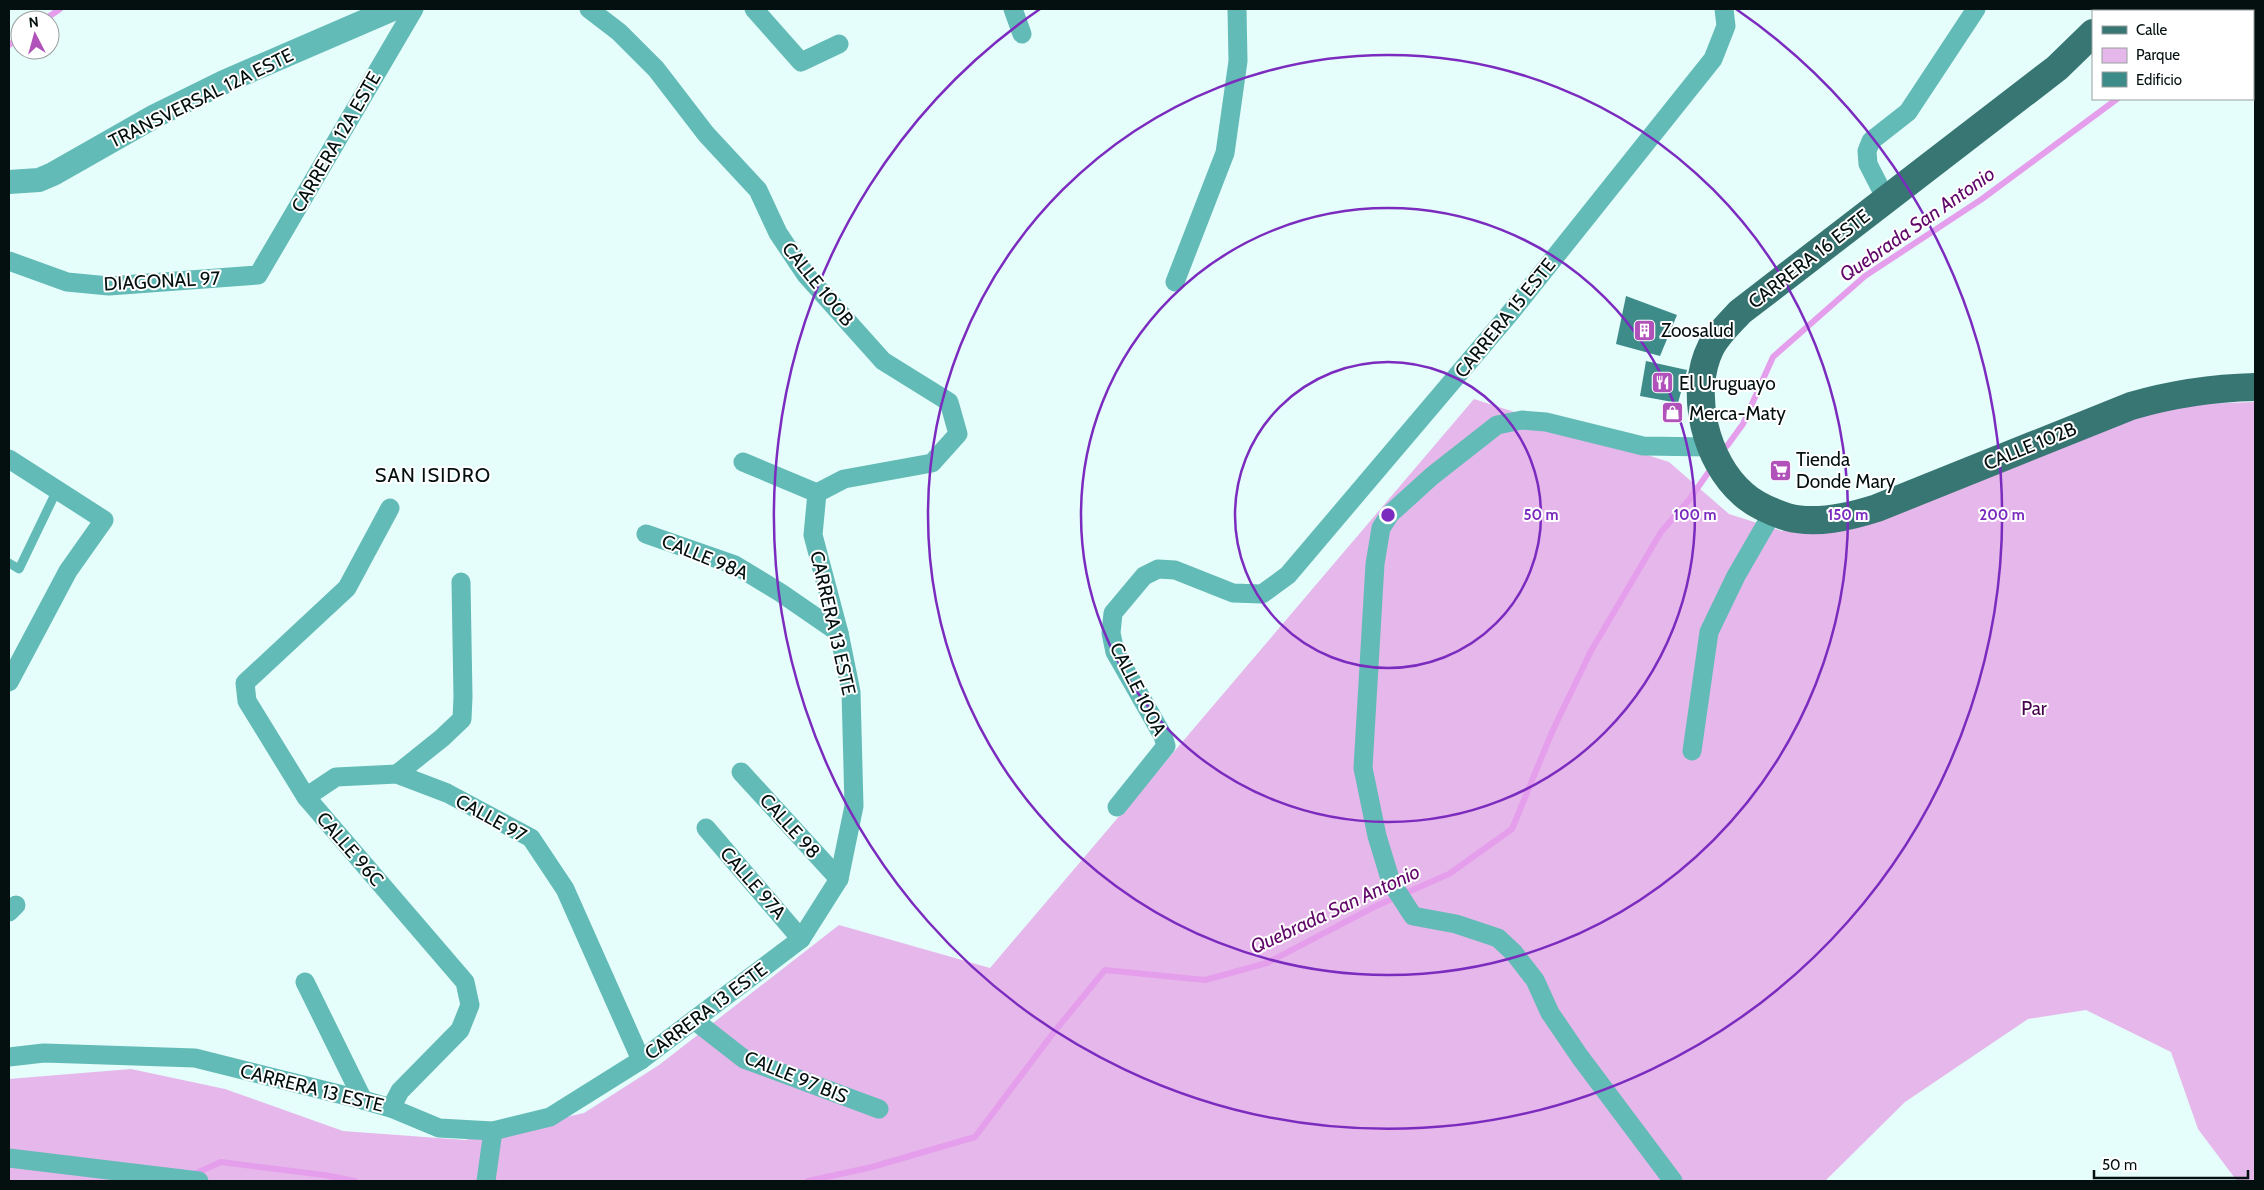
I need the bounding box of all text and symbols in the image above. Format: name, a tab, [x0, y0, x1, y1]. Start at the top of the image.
north arrow	[10, 10, 60, 60]
legend	[2092, 10, 2254, 100]
text: N	[28, 13, 40, 32]
text: Calle	[2136, 21, 2167, 39]
street label: TRANSVERSAL 12A ESTE	[105, 43, 297, 153]
text: Parque	[2136, 46, 2180, 64]
street label: CARRERA 12A ESTE	[286, 68, 386, 216]
text: Edificio	[2136, 71, 2182, 89]
water label: Quebrada San Antonio	[1835, 161, 1999, 287]
street label: CARRERA 16 ESTE	[1744, 204, 1874, 314]
street label: CALLE 100B	[777, 237, 859, 331]
street label: CARRERA 15 ESTE	[1450, 254, 1560, 382]
street label: DIAGONAL 97	[103, 266, 221, 296]
building icon: Zoosalud	[1633, 318, 1657, 342]
place label: Zoosalud	[1661, 319, 1734, 342]
restaurant icon: El Uruguayo	[1651, 371, 1675, 395]
place label: El Uruguayo	[1679, 372, 1776, 395]
shop icon: Merca-Maty	[1661, 401, 1685, 425]
place label: Merca-Maty	[1689, 402, 1786, 425]
street label: CALLE 102B	[1980, 417, 2080, 475]
place label: Tienda Donde Mary	[1796, 448, 1896, 493]
supermarket icon: Tienda Donde Mary	[1768, 458, 1792, 482]
district label: SAN ISIDRO	[375, 463, 491, 487]
centre of rings	[1379, 506, 1397, 524]
text: 50 m	[1523, 506, 1559, 524]
text: 100 m	[1673, 506, 1717, 524]
text: 150 m	[1828, 506, 1868, 524]
text: 200 m	[1979, 506, 2025, 524]
street label: CALLE 98A	[658, 529, 752, 585]
street label: CARRERA 13 ESTE	[805, 549, 861, 697]
street label: CALLE 100A	[1105, 639, 1171, 740]
park label: Par	[2021, 697, 2047, 720]
street label: CALLE 97	[451, 789, 531, 847]
street label: CALLE 98	[755, 789, 825, 863]
street label: CALLE 96C	[312, 807, 389, 891]
street label: CALLE 97A	[715, 842, 791, 924]
water label: Quebrada San Antonio	[1246, 859, 1424, 959]
street label: CARRERA 13 ESTE	[640, 957, 772, 1065]
street label: CALLE 97 BIS	[741, 1046, 851, 1108]
street label: CARRERA 13 ESTE	[238, 1059, 386, 1117]
scale bar	[2094, 1148, 2248, 1180]
text: 50 m	[2102, 1156, 2137, 1174]

